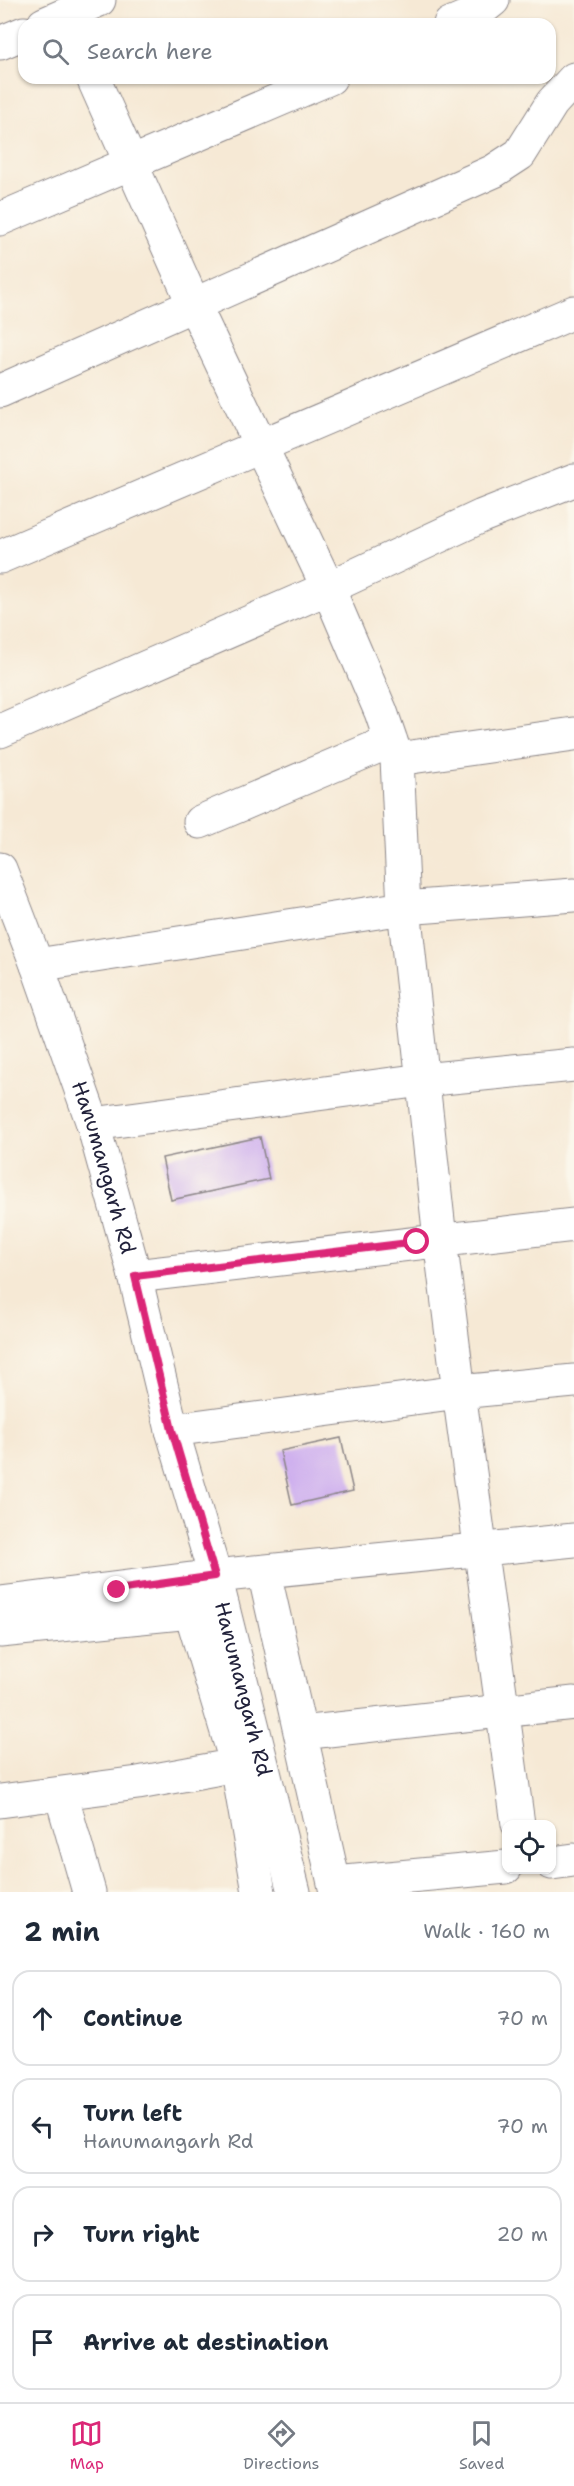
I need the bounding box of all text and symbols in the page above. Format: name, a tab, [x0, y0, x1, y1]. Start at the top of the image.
search box	[18, 18, 556, 84]
icon: search	[39, 35, 72, 68]
text: Search here	[87, 37, 213, 66]
street label: Hanumangarh Rd	[65, 1077, 142, 1257]
route start	[403, 1228, 429, 1254]
route end	[103, 1576, 129, 1602]
street label: Hanumangarh Rd	[208, 1599, 278, 1779]
map controls	[502, 1820, 556, 1874]
button: locate	[502, 1820, 556, 1874]
text: 2 min	[24, 1914, 100, 1949]
text: Walk · 160 m	[423, 1918, 550, 1944]
icon: ahead	[26, 2002, 59, 2035]
text: Continue	[83, 2004, 183, 2033]
text: 70 m	[496, 2005, 548, 2031]
text: Turn left	[83, 2099, 182, 2128]
icon: left	[26, 2110, 59, 2143]
text: 70 m	[496, 2113, 548, 2139]
text: Hanumangarh Rd	[83, 2128, 253, 2154]
icon: right	[26, 2218, 59, 2251]
text: Turn right	[83, 2220, 200, 2249]
text: 20 m	[497, 2221, 548, 2247]
icon: arrive	[26, 2326, 59, 2359]
text: Arrive at destination	[83, 2328, 329, 2357]
tab: Map	[70, 2417, 104, 2474]
tab: Directions	[243, 2417, 320, 2474]
tab: Saved	[459, 2417, 504, 2474]

